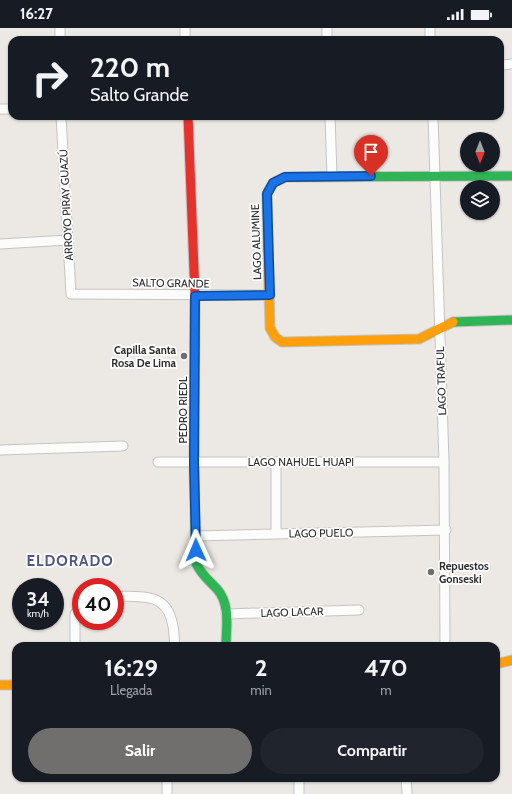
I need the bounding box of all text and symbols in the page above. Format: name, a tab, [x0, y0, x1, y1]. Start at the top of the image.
text: 16:27	[20, 5, 53, 23]
text: 220 m	[90, 50, 170, 84]
icon: right	[24, 52, 76, 104]
text: Salto Grande	[90, 84, 189, 106]
north arrow	[460, 132, 500, 172]
map controls	[460, 132, 500, 220]
pin	[354, 135, 388, 176]
icon: arrive	[360, 141, 382, 163]
street label: ARROYO PIRAY GUAZÚ	[56, 149, 76, 261]
button: layers	[460, 180, 500, 220]
street label: LAGO ALUMINE	[248, 204, 264, 280]
street label: SALTO GRANDE	[132, 275, 210, 291]
place label: Capilla Santa Rosa De Lima	[111, 343, 177, 370]
street label: LAGO TRAFUL	[433, 346, 449, 416]
marker: Capilla Santa Rosa De Lima	[179, 351, 189, 361]
street label: PEDRO RIEDL	[176, 376, 190, 444]
street label: LAGO NAHUEL HUAPI	[248, 455, 354, 469]
street label: LAGO PUELO	[289, 525, 354, 541]
position arrow	[175, 529, 217, 571]
district label: ELDORADO	[26, 552, 114, 570]
place label: Repuestos Gonseski	[439, 559, 489, 586]
marker: Repuestos Gonseski	[426, 567, 436, 577]
speed limit sign: 40	[72, 578, 124, 630]
text: 34	[26, 587, 50, 611]
street label: LAGO LACAR	[260, 604, 324, 620]
text: km/h	[27, 607, 49, 620]
text: 16:29	[104, 653, 158, 682]
text: 2	[255, 653, 267, 682]
text: 470	[364, 653, 408, 682]
text: Llegada	[110, 682, 152, 698]
text: min	[250, 682, 272, 698]
text: m	[380, 682, 392, 698]
button: Salir	[28, 728, 252, 774]
button: Compartir	[260, 728, 484, 774]

